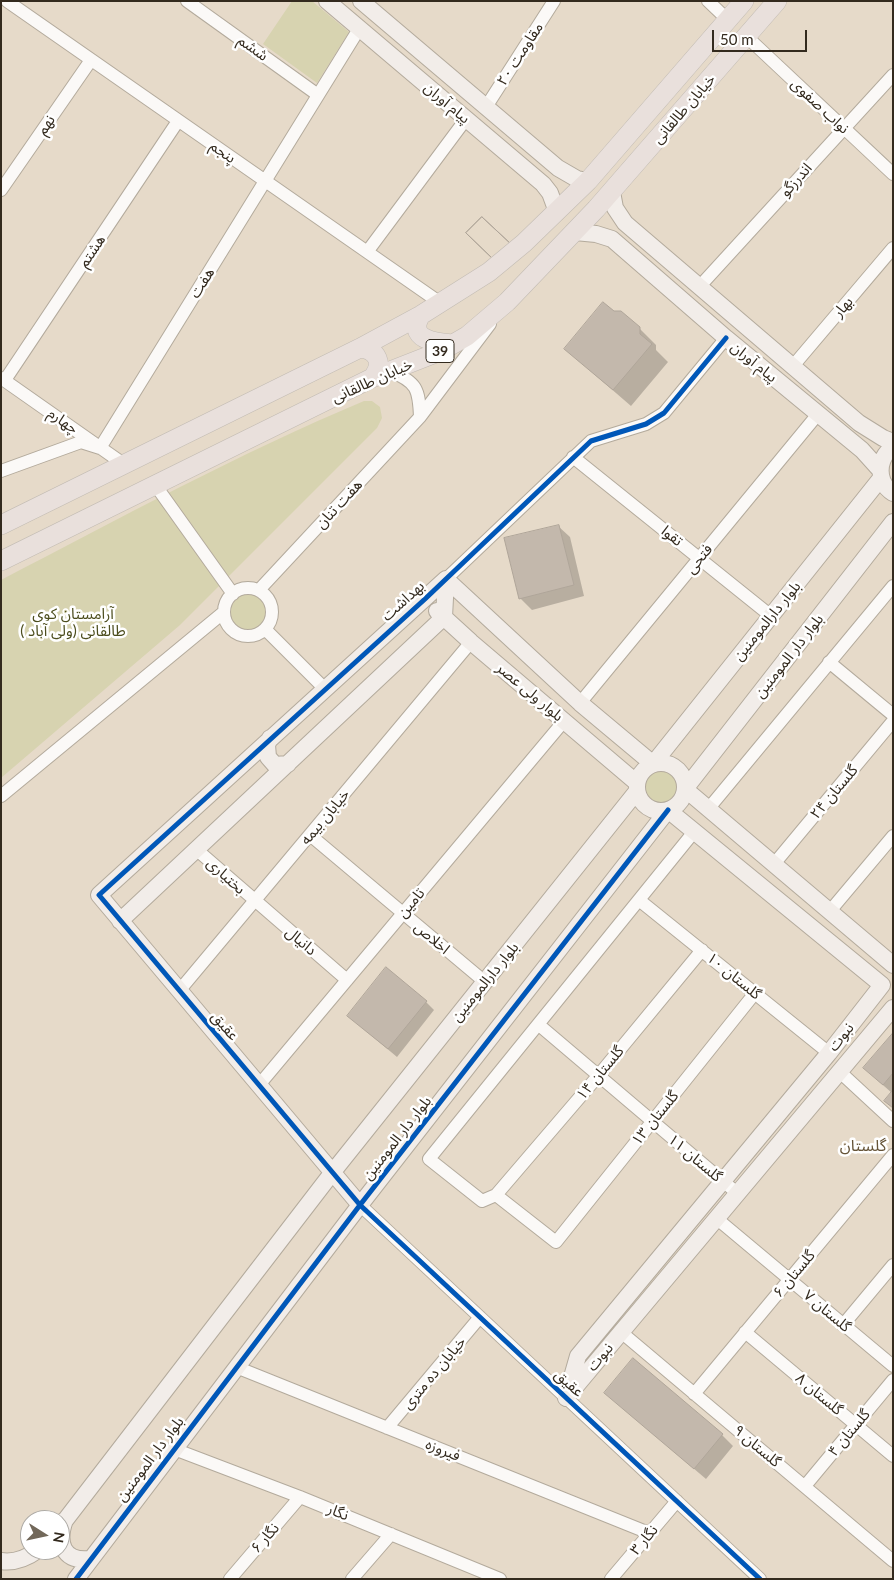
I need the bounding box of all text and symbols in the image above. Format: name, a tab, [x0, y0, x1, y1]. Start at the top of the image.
street label: مقاومت ۲۰	[493, 19, 547, 89]
scale bar	[714, 20, 809, 52]
text: 50 m	[720, 30, 754, 48]
street label: ششم	[234, 31, 272, 65]
street label: خیابان طالقانی	[649, 70, 719, 148]
street label: نواب صفوی	[787, 75, 853, 137]
street label: پیام آوران	[420, 79, 474, 127]
street label: نهم	[33, 112, 59, 138]
street label: پنجم	[207, 137, 239, 167]
street label: اندرزگو	[776, 159, 816, 201]
street label: هشتم	[75, 231, 109, 271]
street label: هفت	[186, 264, 218, 302]
street label: بهار	[829, 293, 857, 321]
street label: پیام آوران	[727, 338, 781, 386]
road number: 39	[426, 340, 454, 362]
street label: خیابان طالقانی	[329, 355, 415, 407]
street label: چهارم	[44, 404, 82, 438]
street label: هفت تنان	[312, 476, 366, 532]
street label: تقوا	[658, 522, 686, 550]
street label: فتحی	[682, 541, 716, 577]
street label: بهداشت	[378, 577, 428, 625]
street label: بلوار دارالمومنین	[729, 578, 805, 664]
park label: آرامستان کوی طالقانی (ولی آباد )	[20, 605, 126, 640]
street label: بلوار دار المومنین	[751, 611, 827, 701]
street label: بلوار ولی عصر	[493, 659, 567, 725]
street label: گلستان ۲۴	[806, 761, 862, 823]
street label: خیابان بیمه	[297, 786, 353, 848]
street label: بختیاری	[203, 854, 249, 898]
street label: تامین	[393, 884, 429, 922]
street label: اخلاص	[411, 918, 453, 958]
street label: دانیال	[282, 923, 320, 959]
street label: بلوار دارالمومنین	[447, 939, 523, 1025]
street label: گلستان ۱۰	[703, 949, 765, 1003]
street label: عقیق	[208, 1008, 242, 1044]
street label: نبوت	[824, 1019, 858, 1055]
street label: گلستان ۱۴	[572, 1042, 628, 1104]
street label: گلستان ۱۳	[628, 1087, 682, 1149]
street label: بلوار دار المومنین	[359, 1093, 435, 1183]
street label: گلستان ۱۱	[664, 1130, 726, 1186]
district label: گلستان	[840, 1136, 886, 1156]
street label: گلستان ۶	[769, 1247, 819, 1301]
street label: گلستان ۷	[800, 1286, 854, 1336]
street label: خیابان ده متری	[398, 1333, 470, 1413]
street label: نبوت	[583, 1339, 617, 1375]
street label: عقیق	[551, 1365, 587, 1401]
street label: گلستان ۸	[792, 1369, 846, 1419]
street label: گلستان ۴	[824, 1406, 874, 1460]
street label: بلوار دار المومنین	[112, 1413, 188, 1505]
street label: گلستان ۹	[730, 1421, 784, 1471]
street label: فیروزه	[423, 1435, 463, 1465]
street label: نگار	[325, 1500, 351, 1524]
north arrow	[20, 1510, 70, 1560]
street label: نگار ۶	[247, 1519, 283, 1557]
street label: نگار ۳	[626, 1521, 662, 1559]
text: N	[50, 1531, 69, 1544]

